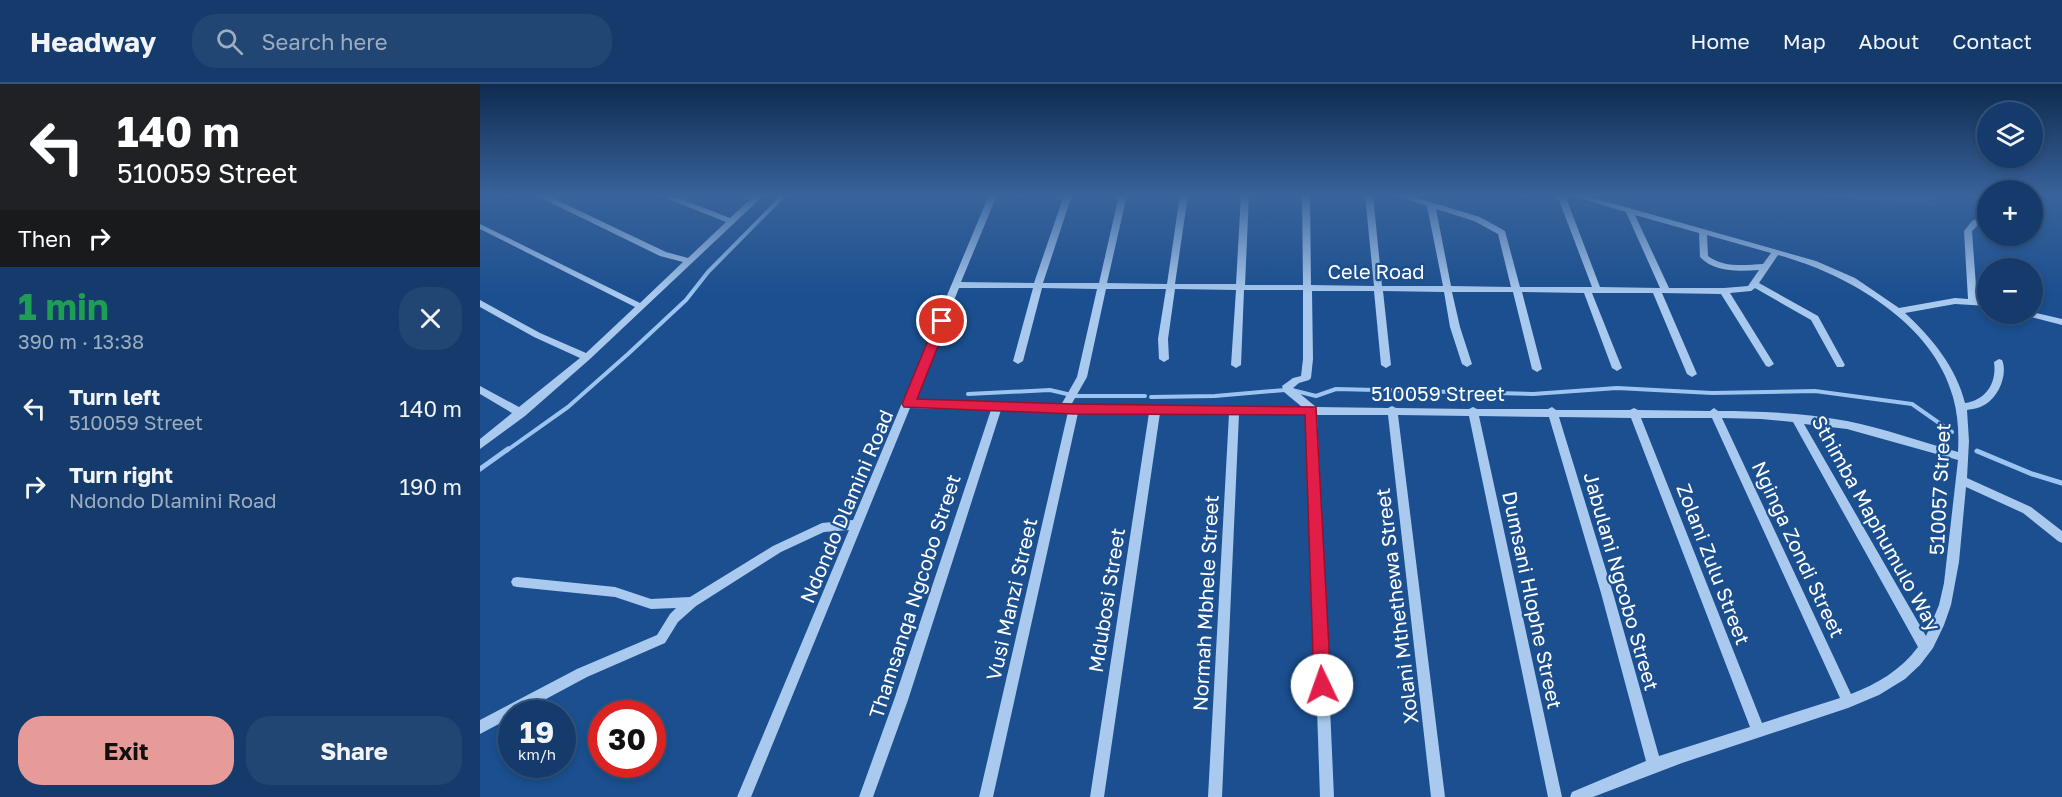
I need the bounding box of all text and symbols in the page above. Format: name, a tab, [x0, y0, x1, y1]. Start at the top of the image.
search box	[192, 14, 612, 68]
text: Headway	[30, 25, 156, 58]
icon: search	[213, 25, 246, 58]
text: Search here	[261, 28, 387, 55]
text: Home	[1690, 28, 1750, 54]
text: Map	[1783, 28, 1826, 54]
text: About	[1859, 28, 1919, 54]
text: Contact	[1952, 28, 2032, 54]
map controls	[1977, 102, 2043, 324]
button: layers	[1977, 102, 2043, 168]
text: 140 m	[117, 106, 239, 156]
icon: left	[18, 108, 96, 186]
text: 510059 Street	[117, 157, 298, 189]
button: +	[1977, 180, 2043, 246]
icon: right	[83, 222, 116, 255]
text: Then	[18, 225, 71, 252]
button: −	[1977, 258, 2043, 324]
street label: Cele Road	[1328, 259, 1425, 283]
text: 1 min	[18, 285, 109, 328]
button: close	[399, 287, 462, 350]
pin	[916, 295, 967, 346]
icon: arrive	[925, 304, 958, 337]
text: 390 m · 13:38	[18, 329, 144, 353]
street label: 510059 Street	[1371, 381, 1505, 405]
text: Turn left	[69, 383, 160, 410]
icon: left	[18, 392, 51, 425]
text: 140 m	[399, 395, 462, 422]
street label: Ndondo Dlamini Road	[794, 406, 898, 606]
text: 510059 Street	[69, 410, 203, 434]
street label: Sthimba Maphumulo Way	[1808, 411, 1946, 635]
street label: 510057 Street	[1924, 422, 1954, 556]
street label: Nginga Zondi Street	[1748, 457, 1850, 641]
text: Turn right	[69, 461, 173, 488]
street label: Jabulani Ngcobo Street	[1579, 469, 1665, 693]
icon: right	[18, 470, 51, 503]
street label: Thamsanqa Ngcobo Street	[863, 471, 965, 721]
text: 190 m	[399, 473, 462, 500]
street label: Zolani Zulu Street	[1672, 480, 1756, 648]
street label: Xolani Mthethewa Street	[1370, 487, 1422, 725]
text: Ndondo Dlamini Road	[69, 488, 277, 512]
street label: Dumsani Hlophe Street	[1498, 489, 1568, 711]
street label: Normah Mbhele Street	[1187, 494, 1223, 712]
street label: Vusi Manzi Street	[981, 515, 1041, 683]
street label: Mdubosi Street	[1083, 526, 1129, 674]
position arrow	[1290, 653, 1354, 717]
speed limit sign: 30	[588, 700, 666, 778]
text: 19	[520, 714, 554, 750]
button: Exit	[18, 716, 234, 785]
button: Share	[246, 716, 462, 785]
text: km/h	[518, 745, 556, 763]

